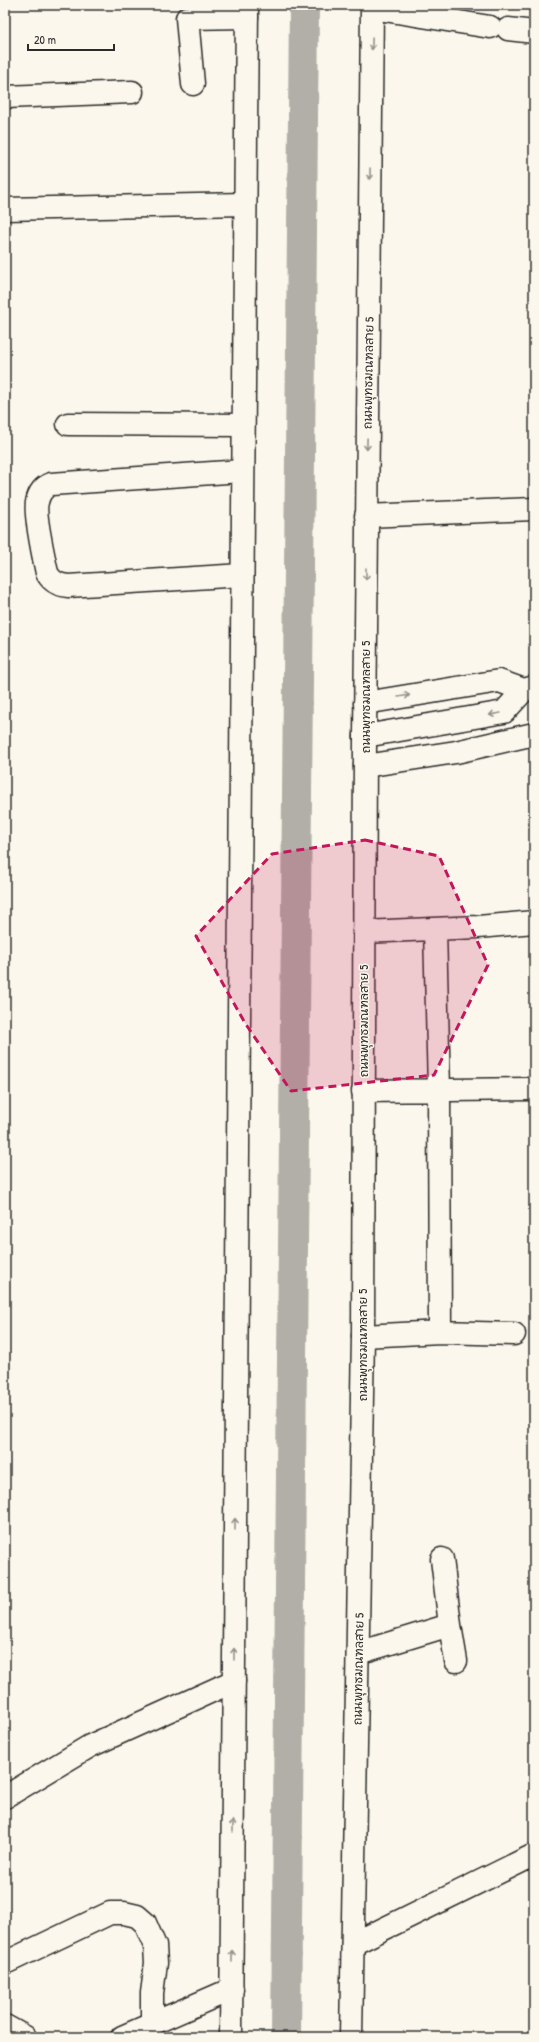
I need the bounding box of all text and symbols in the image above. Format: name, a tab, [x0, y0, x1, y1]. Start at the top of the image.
scale bar	[28, 26, 114, 52]
text: 20 m	[34, 31, 56, 48]
one-way arrow	[368, 37, 376, 50]
one-way arrow	[366, 167, 374, 180]
street label: ถนนพุทธมณฑลสาย 5	[359, 317, 378, 429]
one-way arrow	[363, 437, 371, 450]
one-way arrow	[362, 567, 370, 580]
street label: ถนนพุทธมณฑลสาย 5	[357, 641, 375, 753]
one-way arrow	[397, 692, 410, 700]
one-way arrow	[489, 710, 502, 718]
street label: ถนนพุทธมณฑลสาย 5	[355, 965, 373, 1077]
street label: ถนนพุทธมณฑลสาย 5	[354, 1289, 372, 1401]
one-way arrow	[231, 1518, 239, 1531]
street label: ถนนพุทธมณฑลสาย 5	[349, 1613, 368, 1725]
one-way arrow	[230, 1648, 238, 1661]
one-way arrow	[229, 1820, 237, 1833]
one-way arrow	[228, 1950, 236, 1963]

